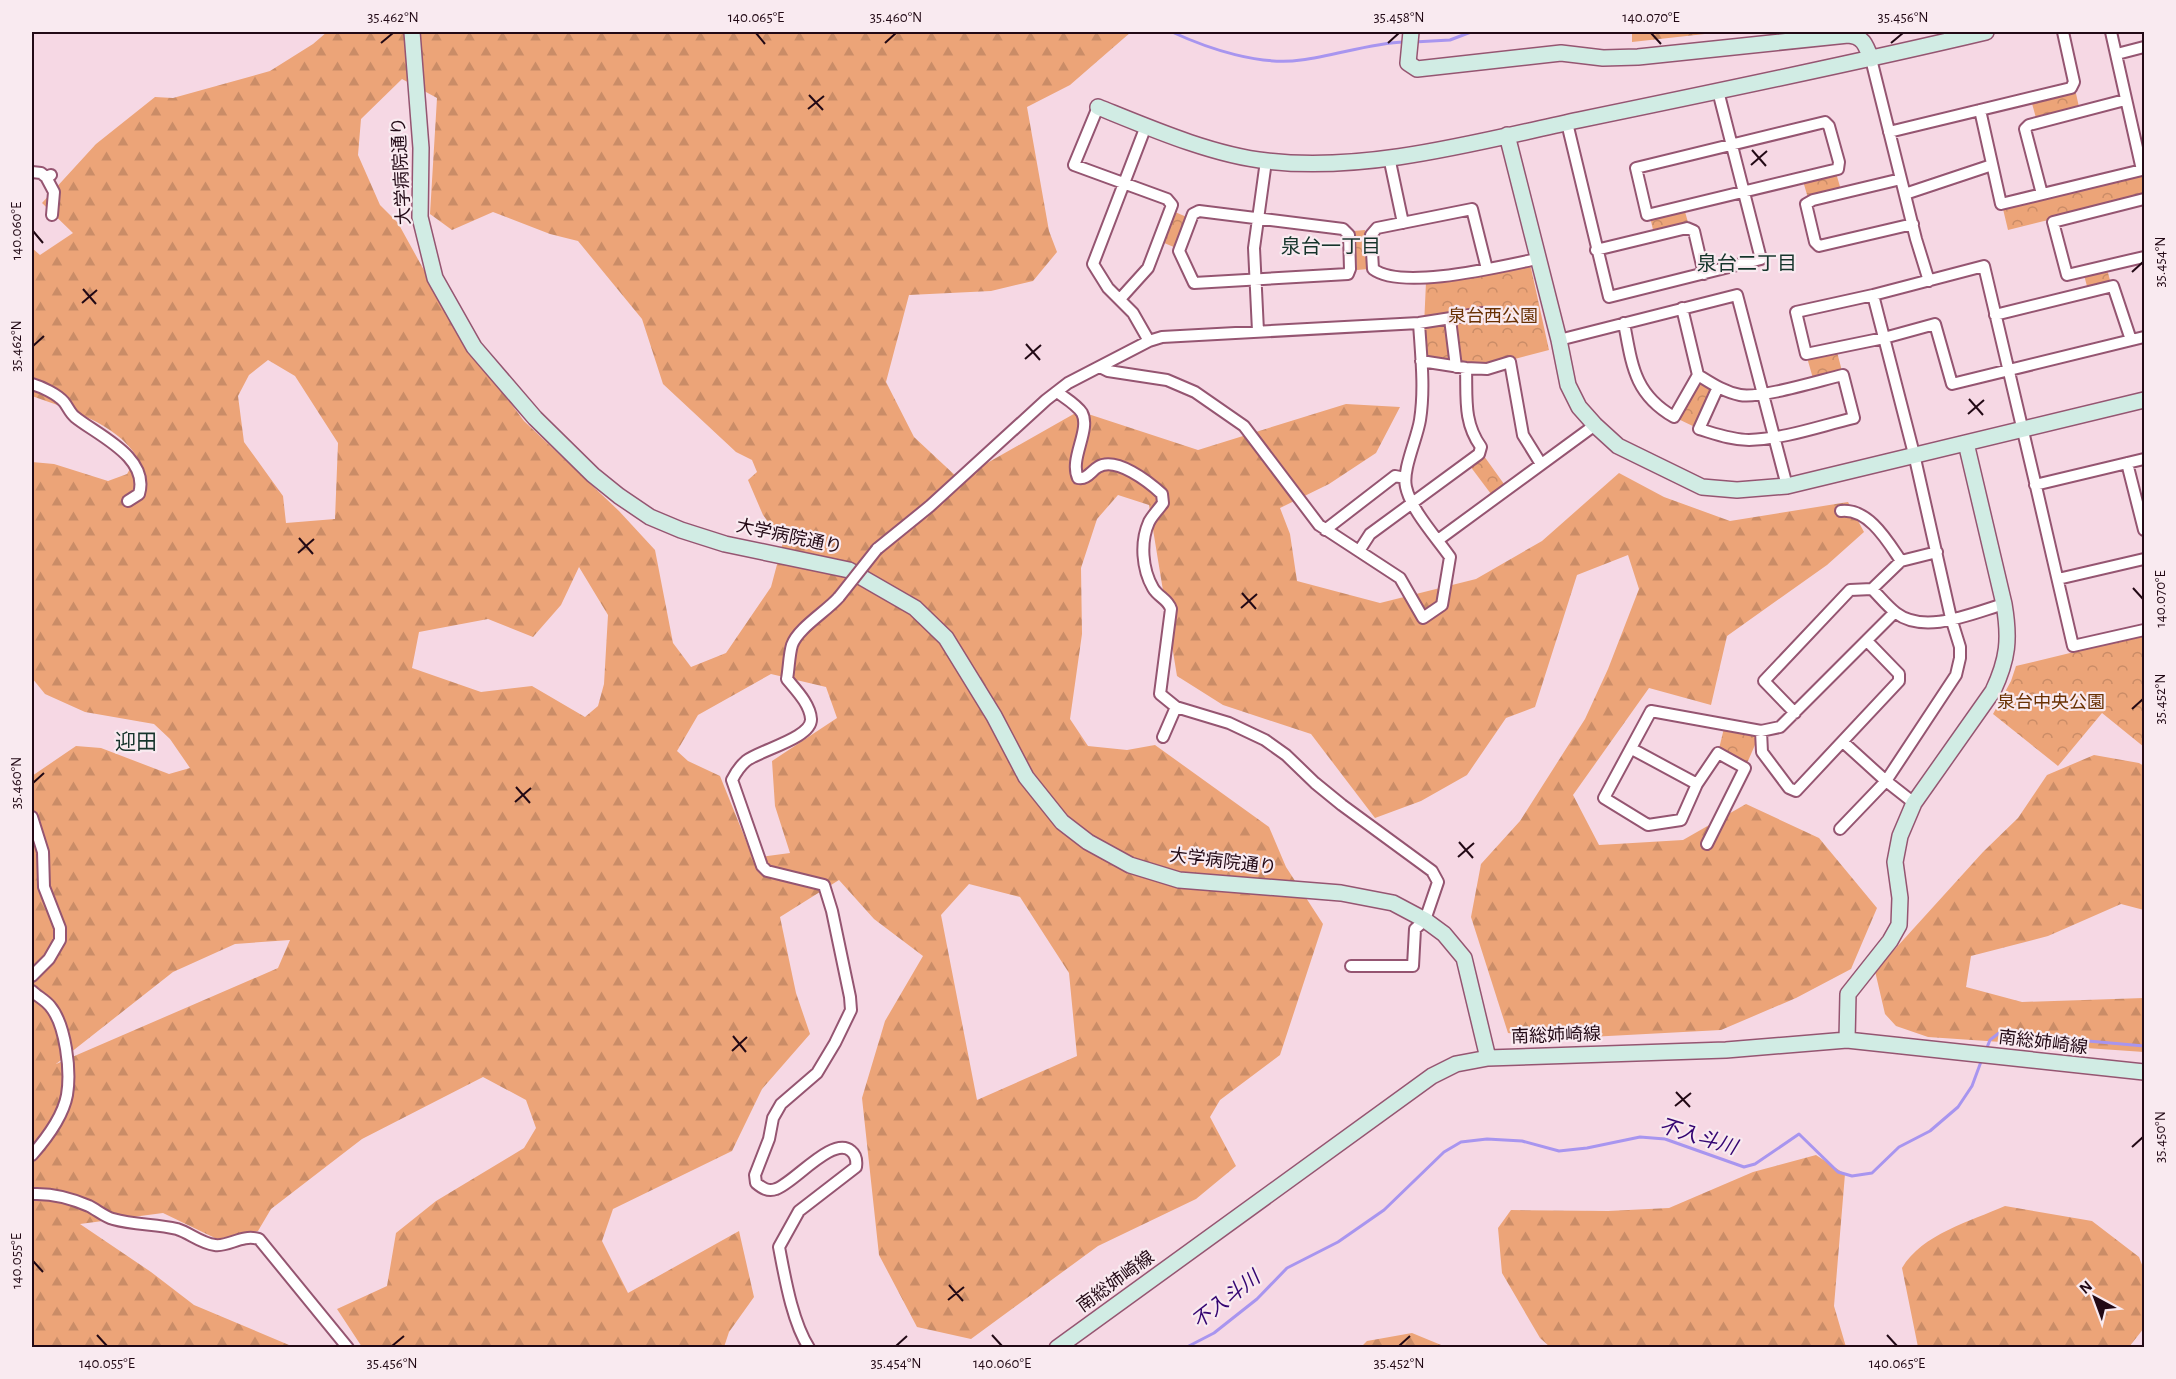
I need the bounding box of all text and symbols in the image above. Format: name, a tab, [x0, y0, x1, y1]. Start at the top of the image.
text: 35.462°N	[367, 10, 419, 25]
text: 140.065°E	[728, 10, 784, 25]
text: 35.460°N	[870, 10, 922, 25]
text: 35.458°N	[1373, 10, 1425, 25]
text: 140.070°E	[1622, 10, 1680, 25]
text: 35.456°N	[1877, 10, 1929, 25]
street label: 大学病院通り	[388, 117, 414, 226]
text: 140.060°E	[9, 202, 24, 260]
district label: 泉台一丁目	[1281, 236, 1381, 257]
text: 35.454°N	[2153, 236, 2168, 288]
district label: 泉台二丁目	[1697, 253, 1797, 274]
park label: 泉台西公園	[1448, 306, 1538, 326]
text: 35.462°N	[9, 320, 24, 372]
street label: 大学病院通り	[734, 515, 844, 557]
text: 140.070°E	[2153, 570, 2168, 628]
text: 35.452°N	[2153, 674, 2168, 724]
park label: 泉台中央公園	[1997, 692, 2105, 712]
district label: 迎田	[115, 731, 157, 753]
text: 35.460°N	[9, 757, 24, 809]
street label: 大学病院通り	[1168, 845, 1278, 878]
street label: 南総姉崎線	[1511, 1023, 1601, 1047]
street label: 南総姉崎線	[1997, 1027, 2089, 1057]
text: 35.450°N	[2153, 1111, 2168, 1163]
water label: 不入斗川	[1657, 1115, 1741, 1159]
text: 140.055°E	[9, 1233, 24, 1289]
street label: 南総姉崎線	[1073, 1247, 1158, 1316]
water label: 不入斗川	[1188, 1265, 1265, 1333]
north arrow	[2065, 1268, 2125, 1328]
text: N	[2076, 1278, 2095, 1297]
text: 140.055°E	[79, 1356, 135, 1371]
text: 35.456°N	[366, 1356, 418, 1371]
text: 35.454°N	[870, 1356, 922, 1371]
text: 140.060°E	[973, 1356, 1031, 1371]
text: 35.452°N	[1374, 1356, 1424, 1371]
text: 140.065°E	[1869, 1356, 1925, 1371]

